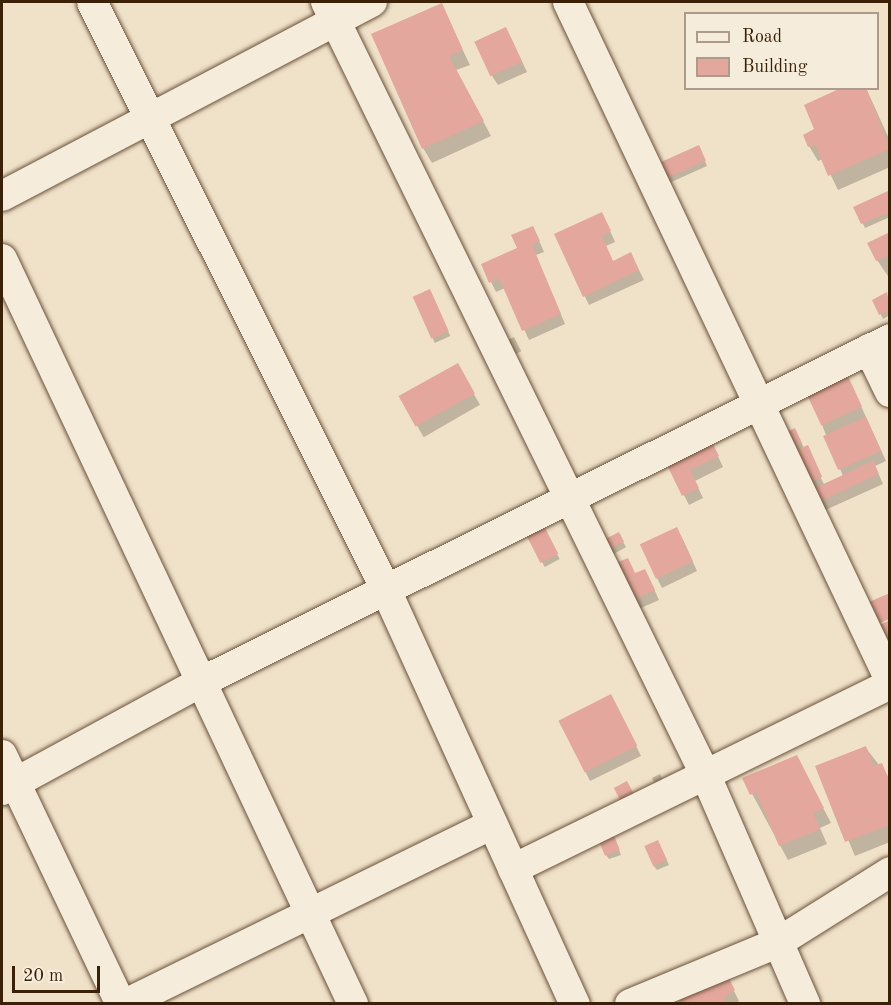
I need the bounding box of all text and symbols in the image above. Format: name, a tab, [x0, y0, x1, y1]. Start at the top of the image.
legend	[684, 12, 879, 90]
text: Road	[742, 28, 782, 46]
text: Building	[742, 58, 807, 76]
scale bar	[15, 954, 104, 992]
text: 20 m	[23, 967, 63, 985]

